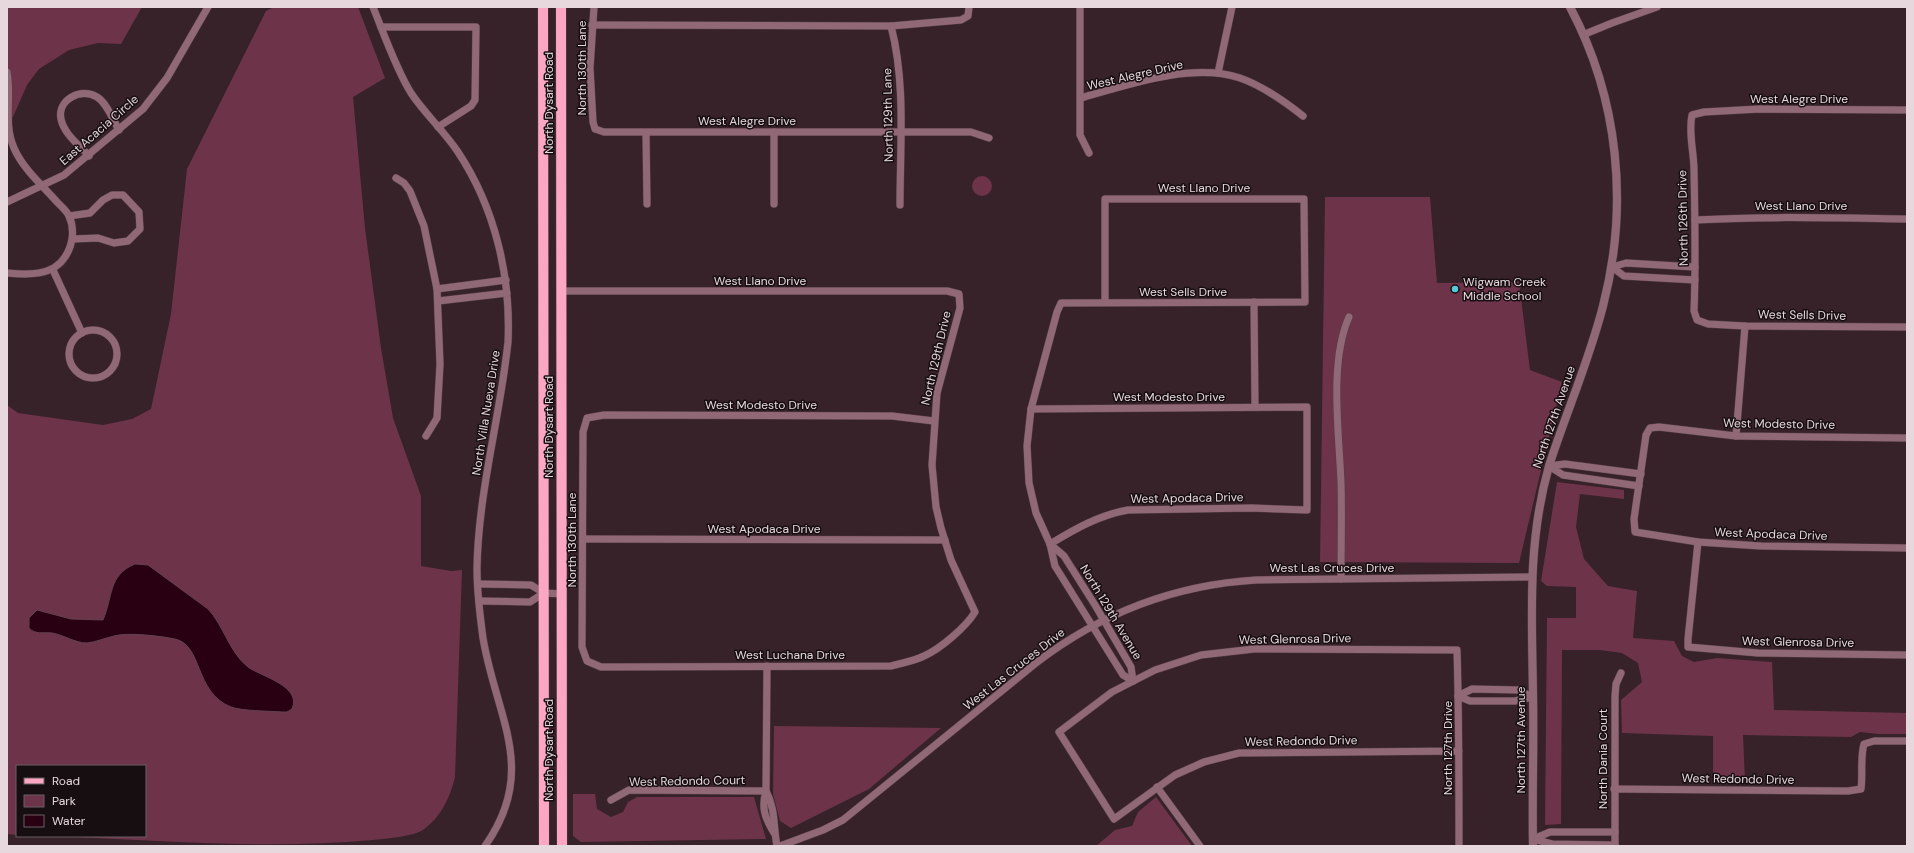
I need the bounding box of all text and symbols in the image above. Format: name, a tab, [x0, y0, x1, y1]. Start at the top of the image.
street label: North 130th Lane	[574, 20, 590, 116]
street label: North Dysart Road	[541, 52, 557, 154]
street label: West Alegre Drive	[1085, 56, 1185, 94]
street label: North 129th Lane	[879, 68, 897, 162]
street label: East Acacia Circle	[56, 91, 142, 169]
street label: West Alegre Drive	[1750, 91, 1848, 107]
street label: West Alegre Drive	[698, 113, 796, 129]
street label: North 126th Drive	[1674, 170, 1692, 266]
street label: West Llano Drive	[1158, 180, 1250, 196]
street label: West Llano Drive	[1755, 198, 1847, 214]
street label: West Llano Drive	[714, 273, 806, 289]
place label: Wigwam Creek Middle School	[1463, 274, 1546, 304]
street label: West Sells Drive	[1139, 284, 1227, 300]
marker: Wigwam Creek Middle School	[1450, 284, 1460, 294]
street label: West Sells Drive	[1758, 306, 1846, 324]
street label: North 129th Drive	[917, 309, 955, 407]
street label: North Villa Nueva Drive	[468, 349, 504, 477]
street label: North 127th Avenue	[1529, 364, 1579, 470]
street label: North Dysart Road	[541, 376, 557, 478]
street label: West Modesto Drive	[1113, 389, 1225, 405]
street label: West Modesto Drive	[705, 397, 817, 413]
street label: West Modesto Drive	[1723, 415, 1835, 433]
street label: West Apodaca Drive	[1130, 489, 1244, 507]
street label: North 130th Lane	[564, 492, 580, 588]
street label: West Apodaca Drive	[707, 521, 821, 537]
street label: West Apodaca Drive	[1714, 524, 1828, 544]
street label: West Las Cruces Drive	[1270, 560, 1395, 576]
street label: North 129th Avenue	[1076, 561, 1146, 663]
street label: West Las Cruces Drive	[960, 624, 1068, 714]
street label: West Glenrosa Drive	[1239, 630, 1352, 648]
street label: West Glenrosa Drive	[1742, 633, 1855, 651]
street label: West Luchana Drive	[735, 647, 845, 663]
street label: North 127th Avenue	[1513, 686, 1529, 794]
street label: North Dysart Road	[541, 699, 557, 801]
street label: North 127th Drive	[1440, 700, 1456, 795]
street label: North Dania Court	[1595, 708, 1611, 809]
street label: West Redondo Drive	[1244, 732, 1358, 750]
legend	[16, 765, 146, 837]
street label: West Redondo Drive	[1681, 770, 1795, 788]
street label: West Redondo Court	[629, 772, 746, 790]
text: Road	[52, 773, 80, 789]
text: Park	[52, 793, 76, 809]
text: Water	[52, 813, 86, 829]

